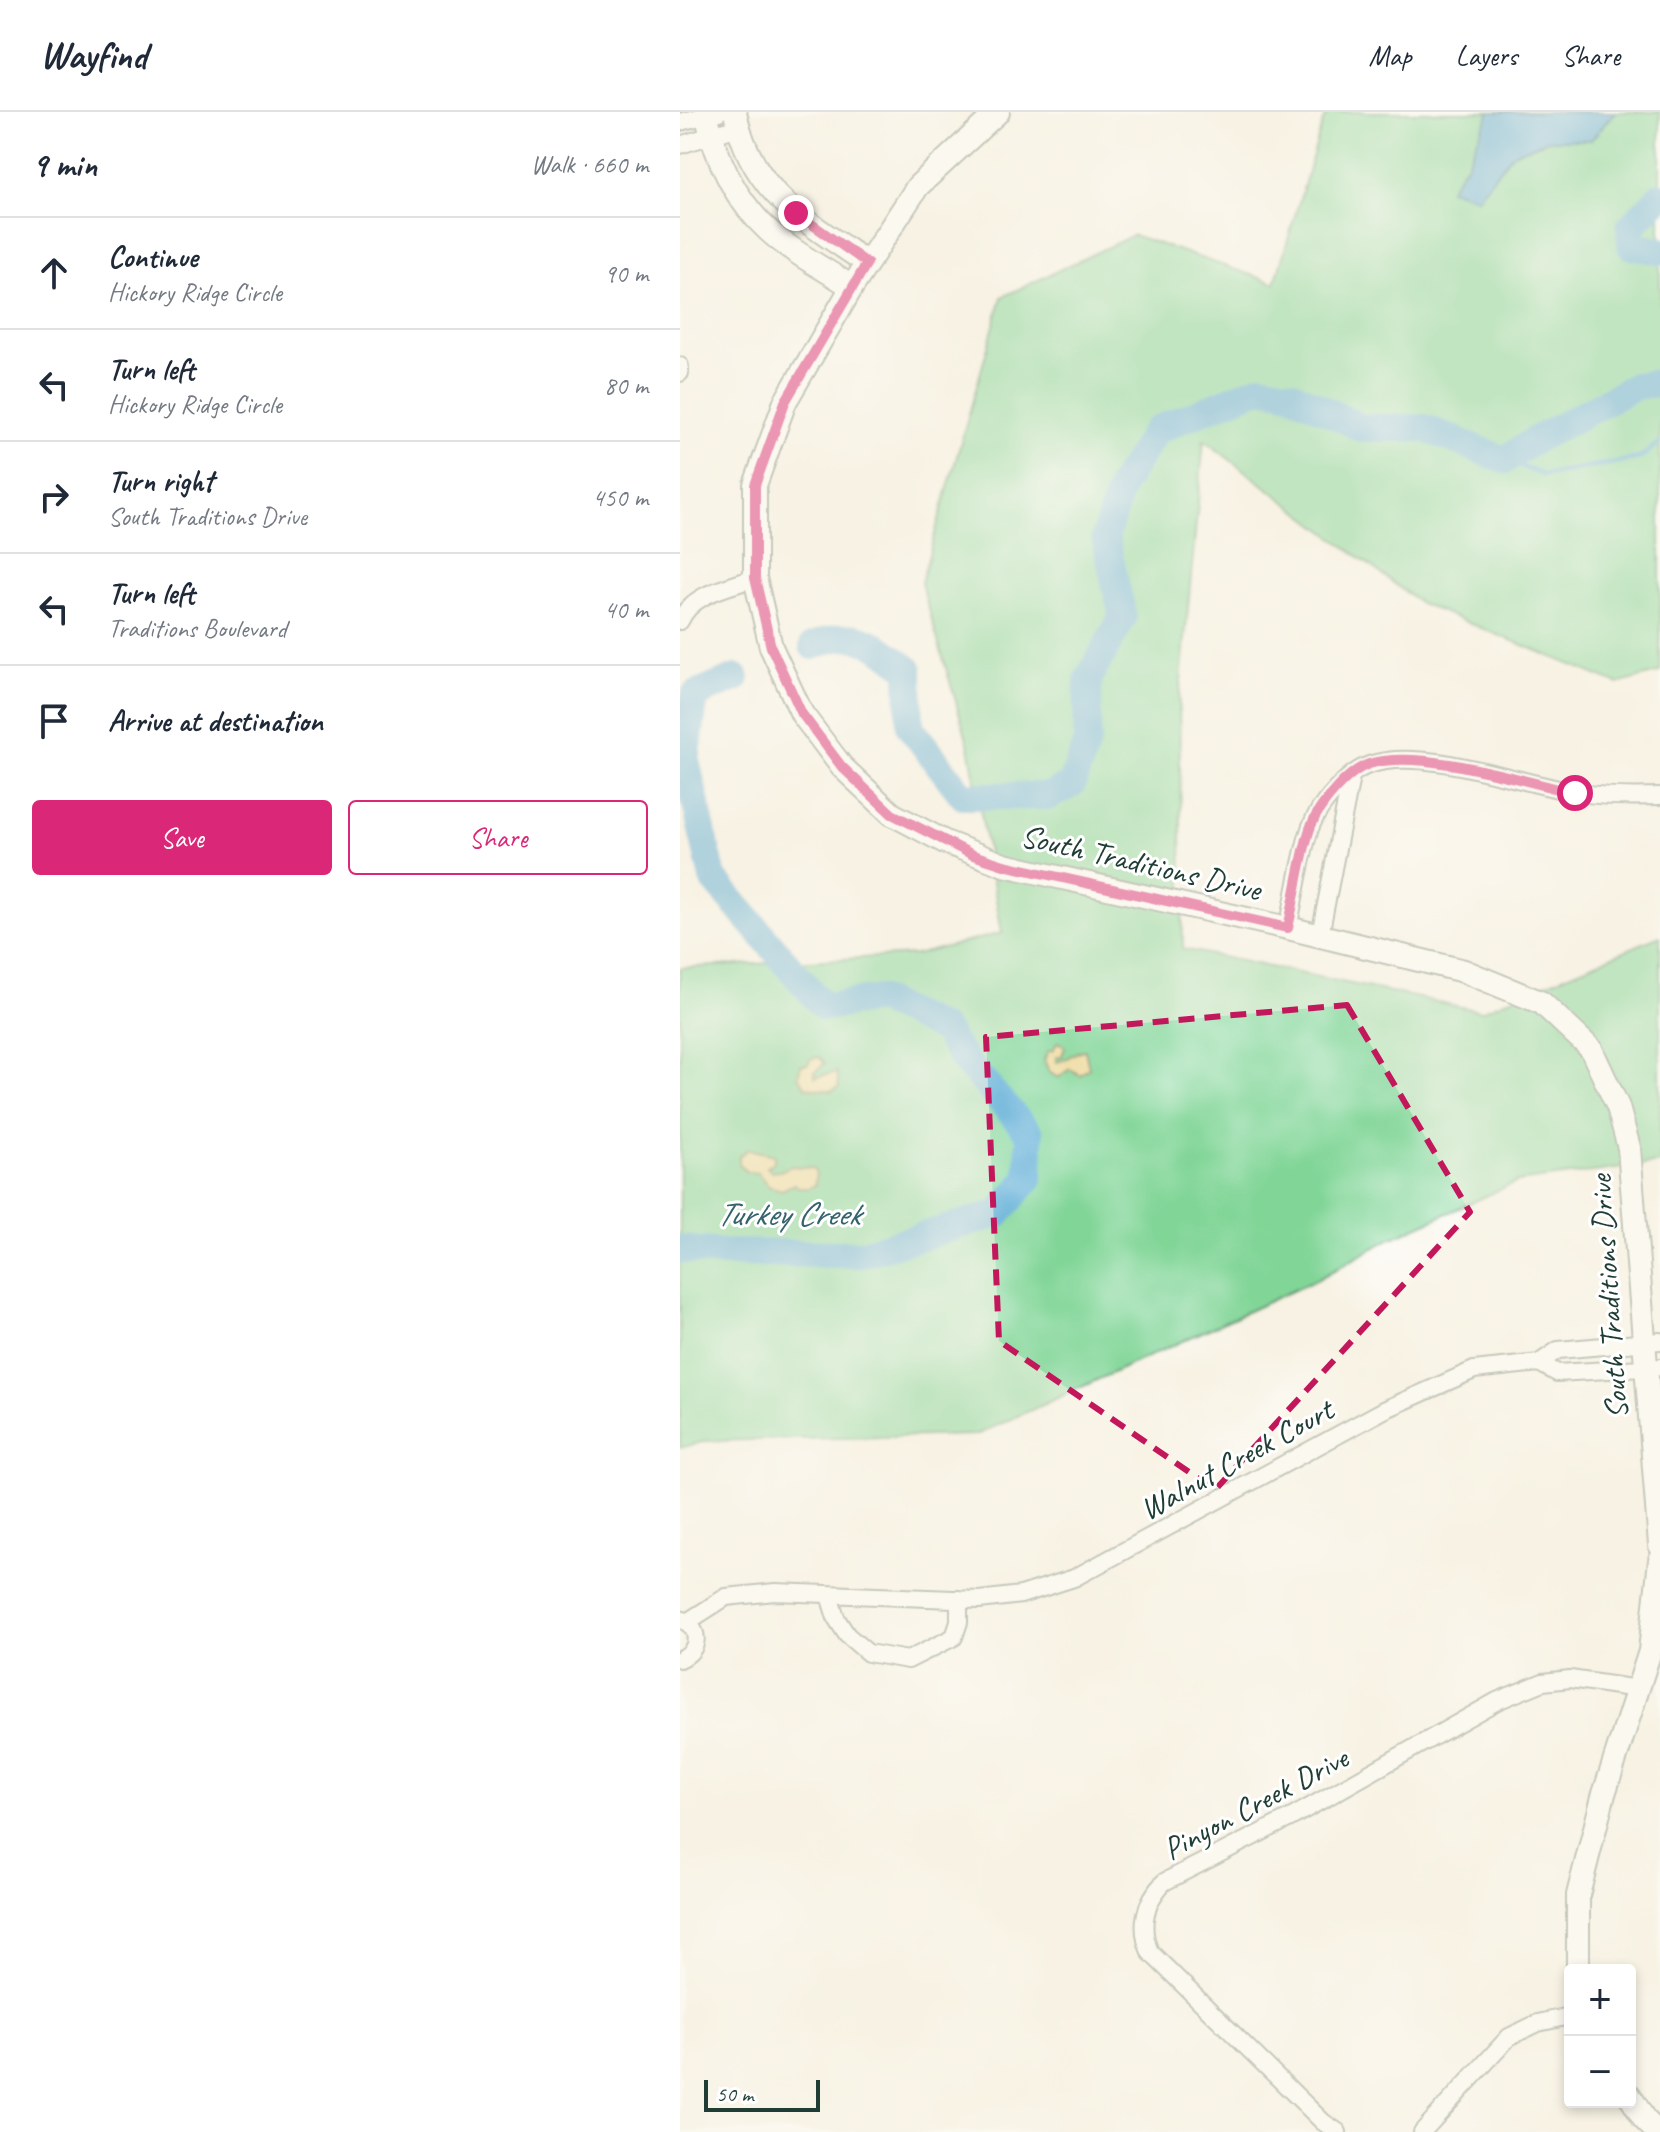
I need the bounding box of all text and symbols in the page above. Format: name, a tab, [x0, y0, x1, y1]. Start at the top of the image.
text: Wayfind	[40, 32, 147, 79]
text: Map	[1369, 38, 1412, 73]
text: Layers	[1456, 38, 1517, 73]
text: Share	[1561, 38, 1620, 73]
text: 9 min	[32, 143, 97, 186]
text: Walk · 660 m	[531, 148, 648, 181]
route end	[778, 195, 814, 231]
text: Continue	[108, 238, 198, 276]
icon: ahead	[32, 251, 76, 295]
text: 90 m	[604, 257, 648, 290]
text: Hickory Ridge Circle	[108, 276, 282, 309]
text: Turn left	[108, 350, 195, 388]
icon: left	[32, 363, 76, 407]
text: 80 m	[604, 369, 648, 402]
text: Hickory Ridge Circle	[108, 388, 282, 421]
text: Turn right	[108, 462, 213, 500]
icon: right	[32, 475, 76, 519]
text: 450 m	[592, 481, 648, 514]
text: South Traditions Drive	[108, 500, 307, 533]
text: Turn left	[108, 574, 195, 612]
icon: left	[32, 587, 76, 631]
text: 40 m	[604, 593, 648, 626]
text: Traditions Boulevard	[108, 612, 287, 645]
icon: arrive	[32, 699, 76, 743]
text: Arrive at destination	[108, 702, 323, 740]
route start	[1557, 775, 1593, 811]
button: Save	[32, 800, 332, 875]
button: Share	[348, 800, 648, 875]
street label: South Traditions Drive	[1017, 815, 1267, 911]
street label: South Traditions Drive	[1579, 1171, 1637, 1420]
water label: Turkey Creek	[716, 1192, 865, 1235]
street label: Walnut Creek Court	[1132, 1388, 1343, 1529]
street label: Pinyon Creek Drive	[1156, 1736, 1357, 1869]
map controls	[1564, 1964, 1636, 2108]
button: +	[1564, 1964, 1636, 2036]
button: −	[1564, 2036, 1636, 2108]
scale bar	[704, 2076, 820, 2112]
text: 50 m	[716, 2080, 753, 2108]

